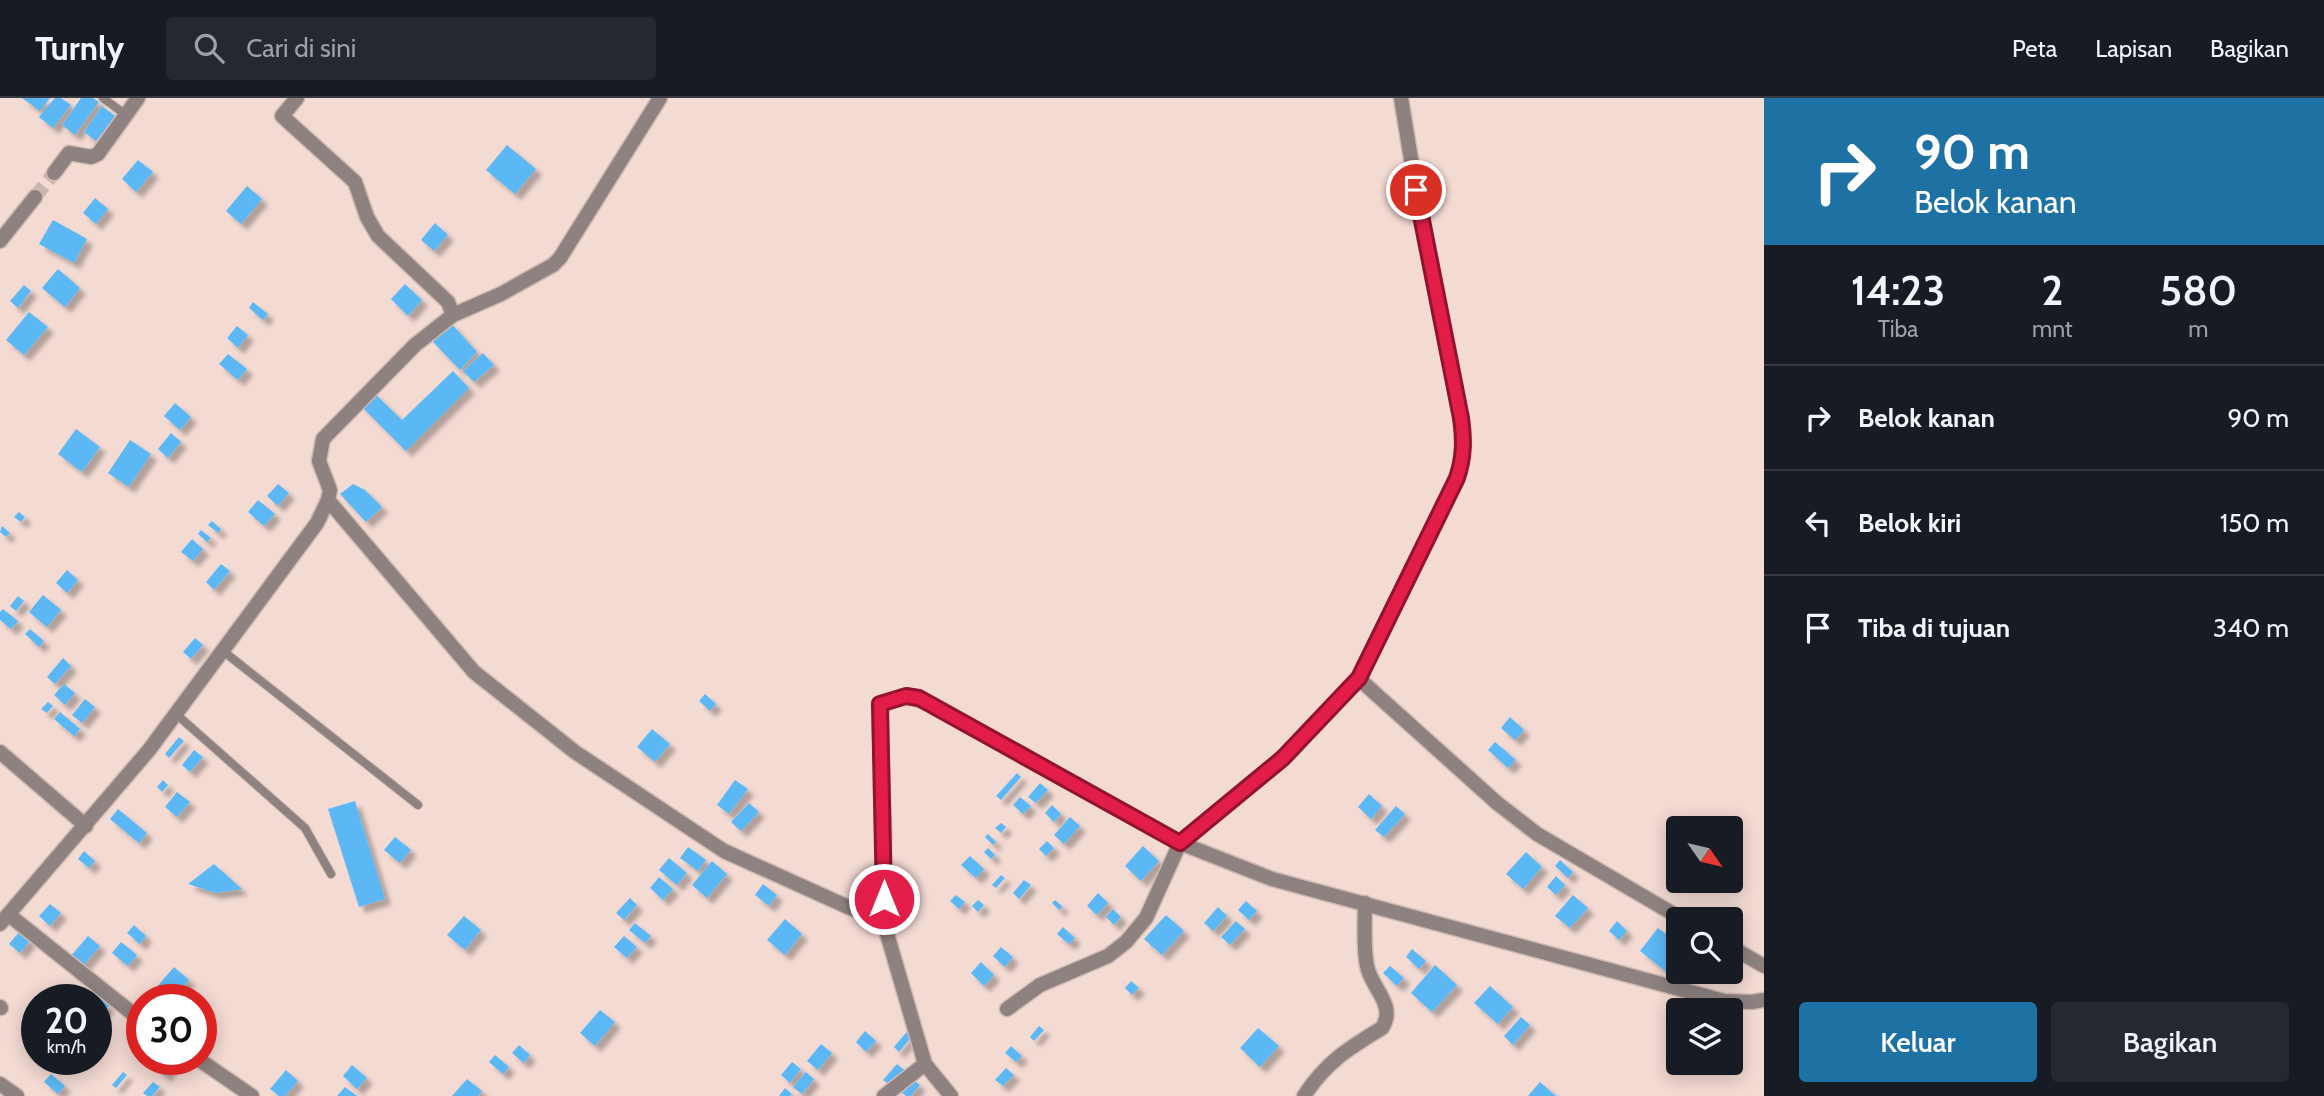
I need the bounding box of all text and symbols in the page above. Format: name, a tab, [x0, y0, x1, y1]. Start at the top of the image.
search box	[166, 17, 656, 80]
text: Turnly	[35, 28, 124, 68]
icon: search	[190, 29, 228, 67]
text: Cari di sini	[246, 32, 356, 64]
text: Peta	[2012, 34, 2057, 63]
text: Lapisan	[2095, 34, 2172, 63]
text: Bagikan	[2210, 34, 2289, 63]
text: 90 m	[1914, 122, 2030, 181]
icon: right	[1799, 126, 1890, 217]
pin	[1386, 160, 1446, 220]
icon: arrive	[1397, 171, 1435, 209]
text: Belok kanan	[1914, 182, 2077, 221]
text: 14:23	[1851, 264, 1945, 316]
text: 2	[2041, 264, 2063, 316]
text: 580	[2160, 264, 2237, 316]
text: Tiba	[1878, 315, 1918, 343]
text: mnt	[2032, 315, 2073, 343]
text: m	[2188, 315, 2208, 343]
icon: right	[1799, 399, 1837, 437]
text: Belok kanan	[1858, 402, 1995, 434]
text: 90 m	[2227, 402, 2289, 434]
icon: left	[1799, 504, 1837, 542]
text: Belok kiri	[1858, 507, 1961, 539]
text: 150 m	[2220, 507, 2289, 539]
icon: arrive	[1799, 609, 1837, 647]
text: Tiba di tujuan	[1858, 612, 2010, 644]
text: 340 m	[2213, 612, 2289, 644]
north arrow	[1666, 816, 1743, 892]
map controls	[1666, 816, 1743, 1075]
position arrow	[847, 862, 921, 936]
button: search	[1666, 907, 1743, 984]
speed limit sign: 30	[126, 984, 217, 1075]
button: layers	[1666, 998, 1743, 1075]
text: 20	[45, 999, 88, 1042]
button: Keluar	[1799, 1002, 2037, 1082]
button: Bagikan	[2051, 1002, 2289, 1082]
text: km/h	[47, 1036, 86, 1058]

